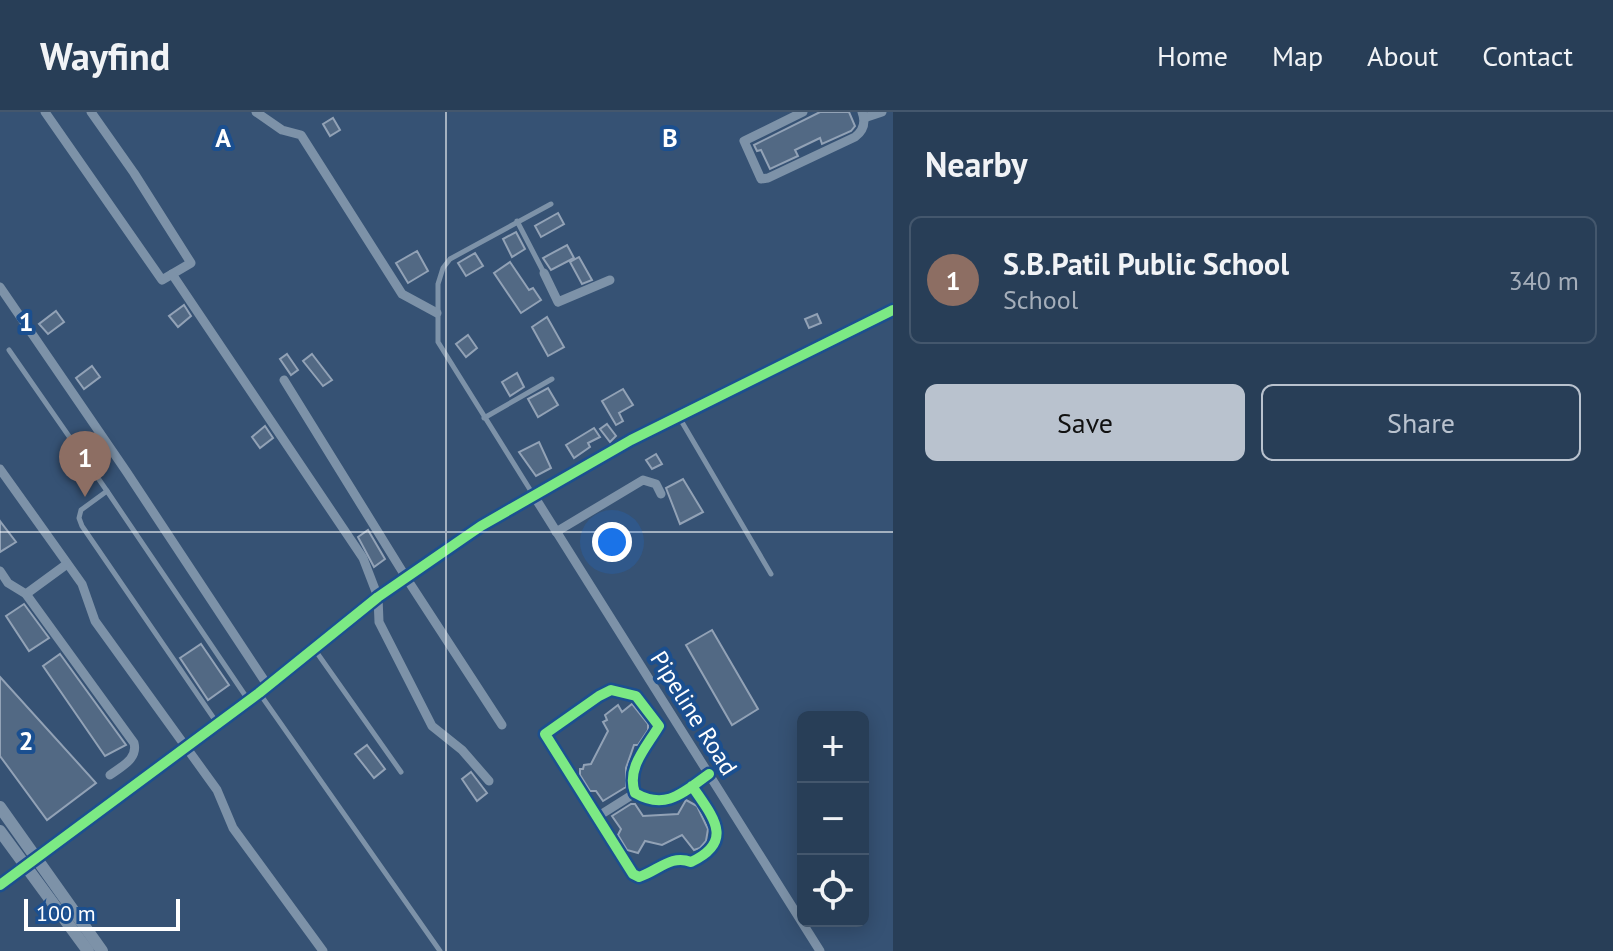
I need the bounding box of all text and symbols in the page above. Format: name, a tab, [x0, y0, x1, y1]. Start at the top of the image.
text: Wayfind	[40, 31, 170, 80]
text: Home	[1157, 37, 1228, 74]
text: Map	[1272, 37, 1323, 74]
text: About	[1367, 37, 1438, 74]
text: Contact	[1482, 37, 1573, 74]
text: A	[215, 121, 231, 154]
text: B	[662, 121, 678, 154]
text: Nearby	[925, 142, 1027, 186]
text: S.B.Patil Public School	[1003, 244, 1289, 283]
text: 1	[946, 264, 960, 297]
text: 340 m	[1508, 264, 1579, 297]
text: School	[1003, 283, 1078, 316]
text: 1	[19, 305, 33, 338]
button: Save	[925, 384, 1245, 461]
button: Share	[1261, 384, 1581, 461]
pin: 1	[59, 431, 111, 497]
your location	[592, 522, 632, 562]
street label: Pipeline Road	[643, 645, 745, 781]
map controls	[797, 711, 869, 927]
button: +	[797, 711, 869, 783]
text: 2	[19, 724, 33, 757]
button: −	[797, 783, 869, 855]
button: locate	[797, 855, 869, 927]
scale bar	[24, 895, 180, 931]
text: 100 m	[36, 899, 96, 927]

